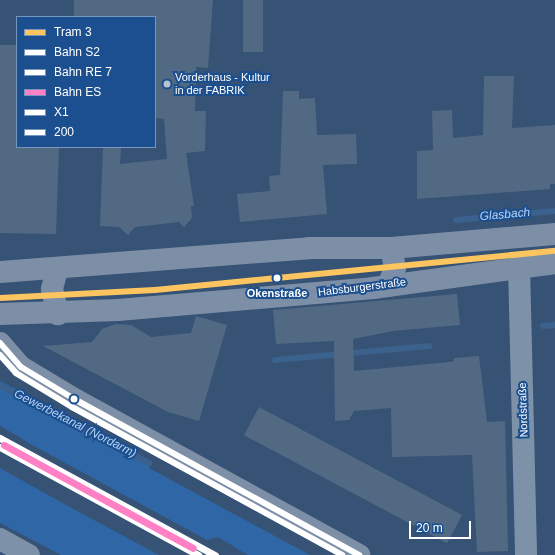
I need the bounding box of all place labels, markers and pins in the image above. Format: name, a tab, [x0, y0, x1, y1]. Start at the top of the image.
place label: Vorderhaus - Kultur in der FABRIK	[175, 71, 270, 97]
marker: Vorderhaus - Kultur in der FABRIK	[162, 79, 172, 89]
marker: Okenstraße	[270, 271, 284, 285]
place label: Okenstraße	[247, 286, 307, 300]
unlabelled marker	[69, 394, 79, 404]

